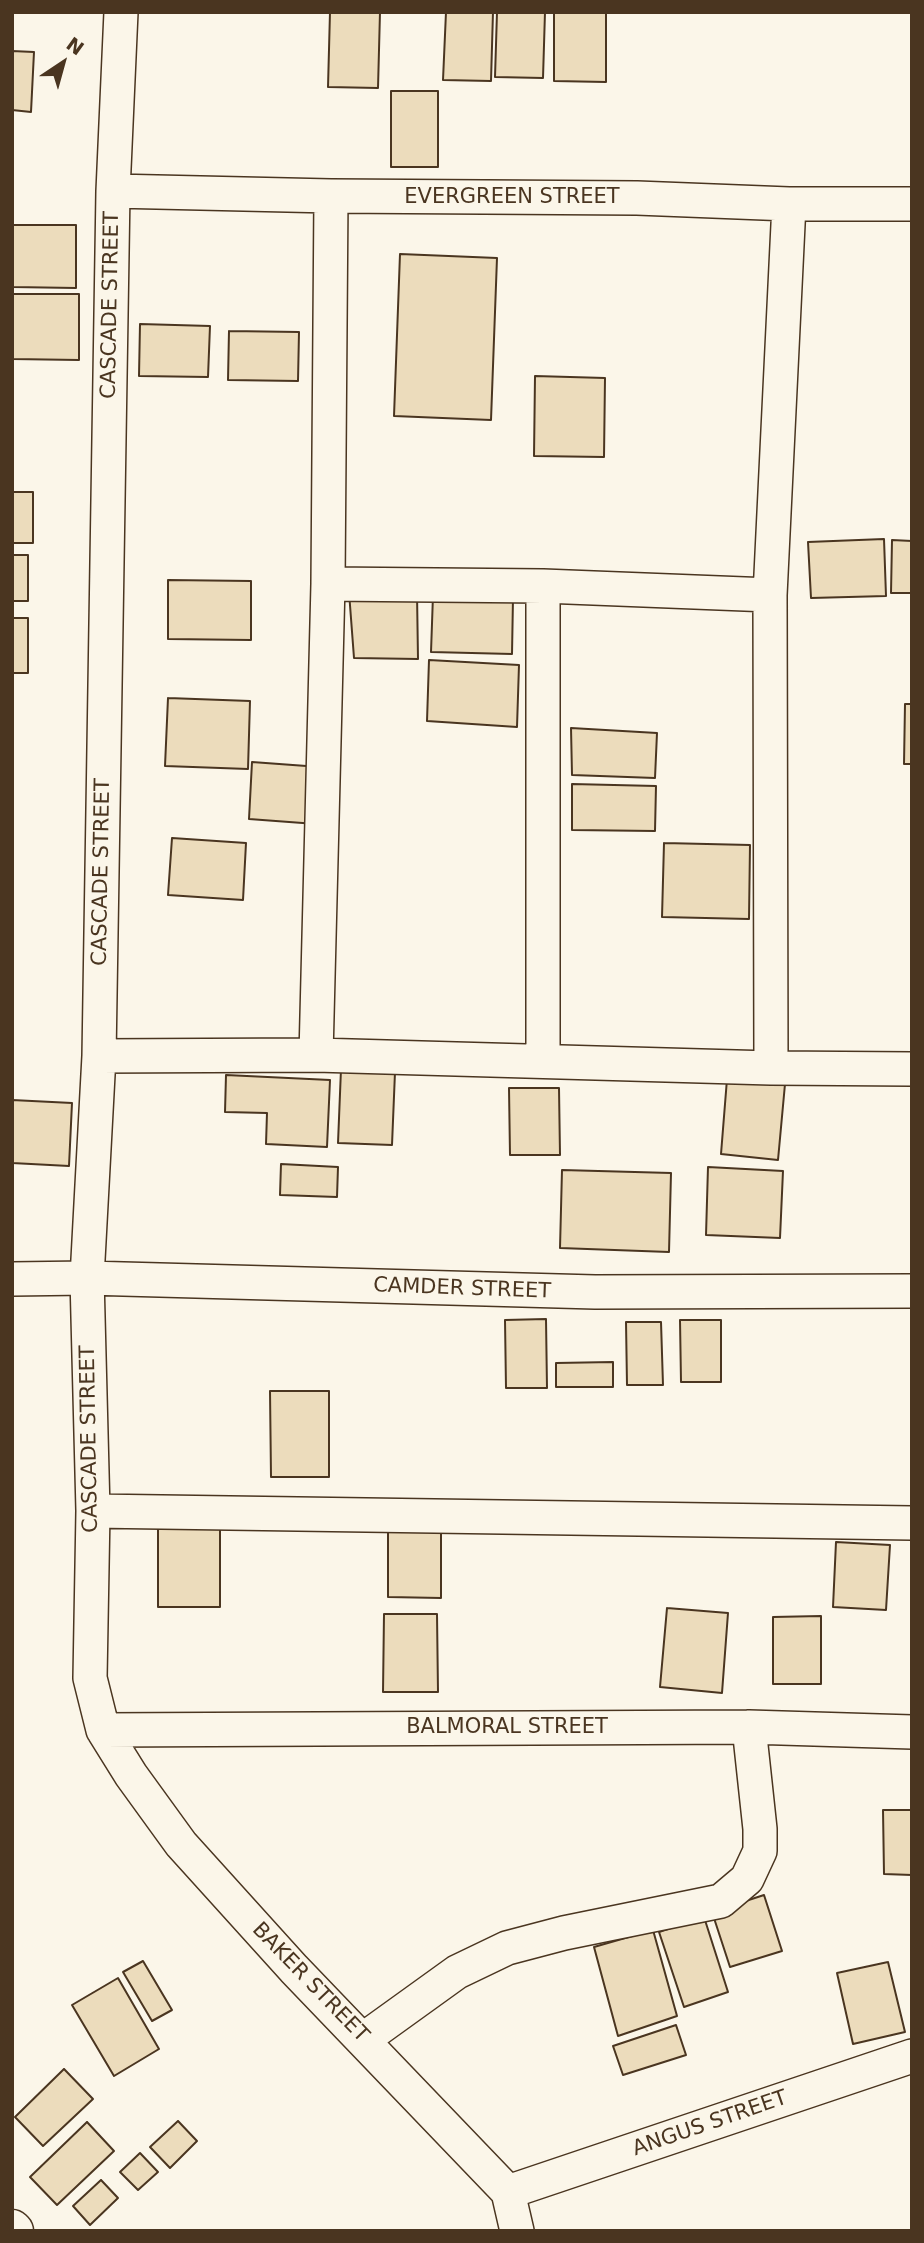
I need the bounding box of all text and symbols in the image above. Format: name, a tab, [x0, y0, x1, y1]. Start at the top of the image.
north arrow	[28, 28, 98, 98]
text: N	[62, 32, 88, 60]
street label: EVERGREEN STREET	[404, 185, 620, 211]
street label: CASCADE STREET	[97, 211, 125, 399]
street label: CASCADE STREET	[88, 778, 116, 966]
street label: CAMDER STREET	[373, 1273, 551, 1305]
street label: CASCADE STREET	[76, 1345, 104, 1533]
street label: BALMORAL STREET	[406, 1715, 608, 1741]
street label: BAKER STREET	[246, 1918, 374, 2048]
street label: ANGUS STREET	[629, 2086, 791, 2162]

